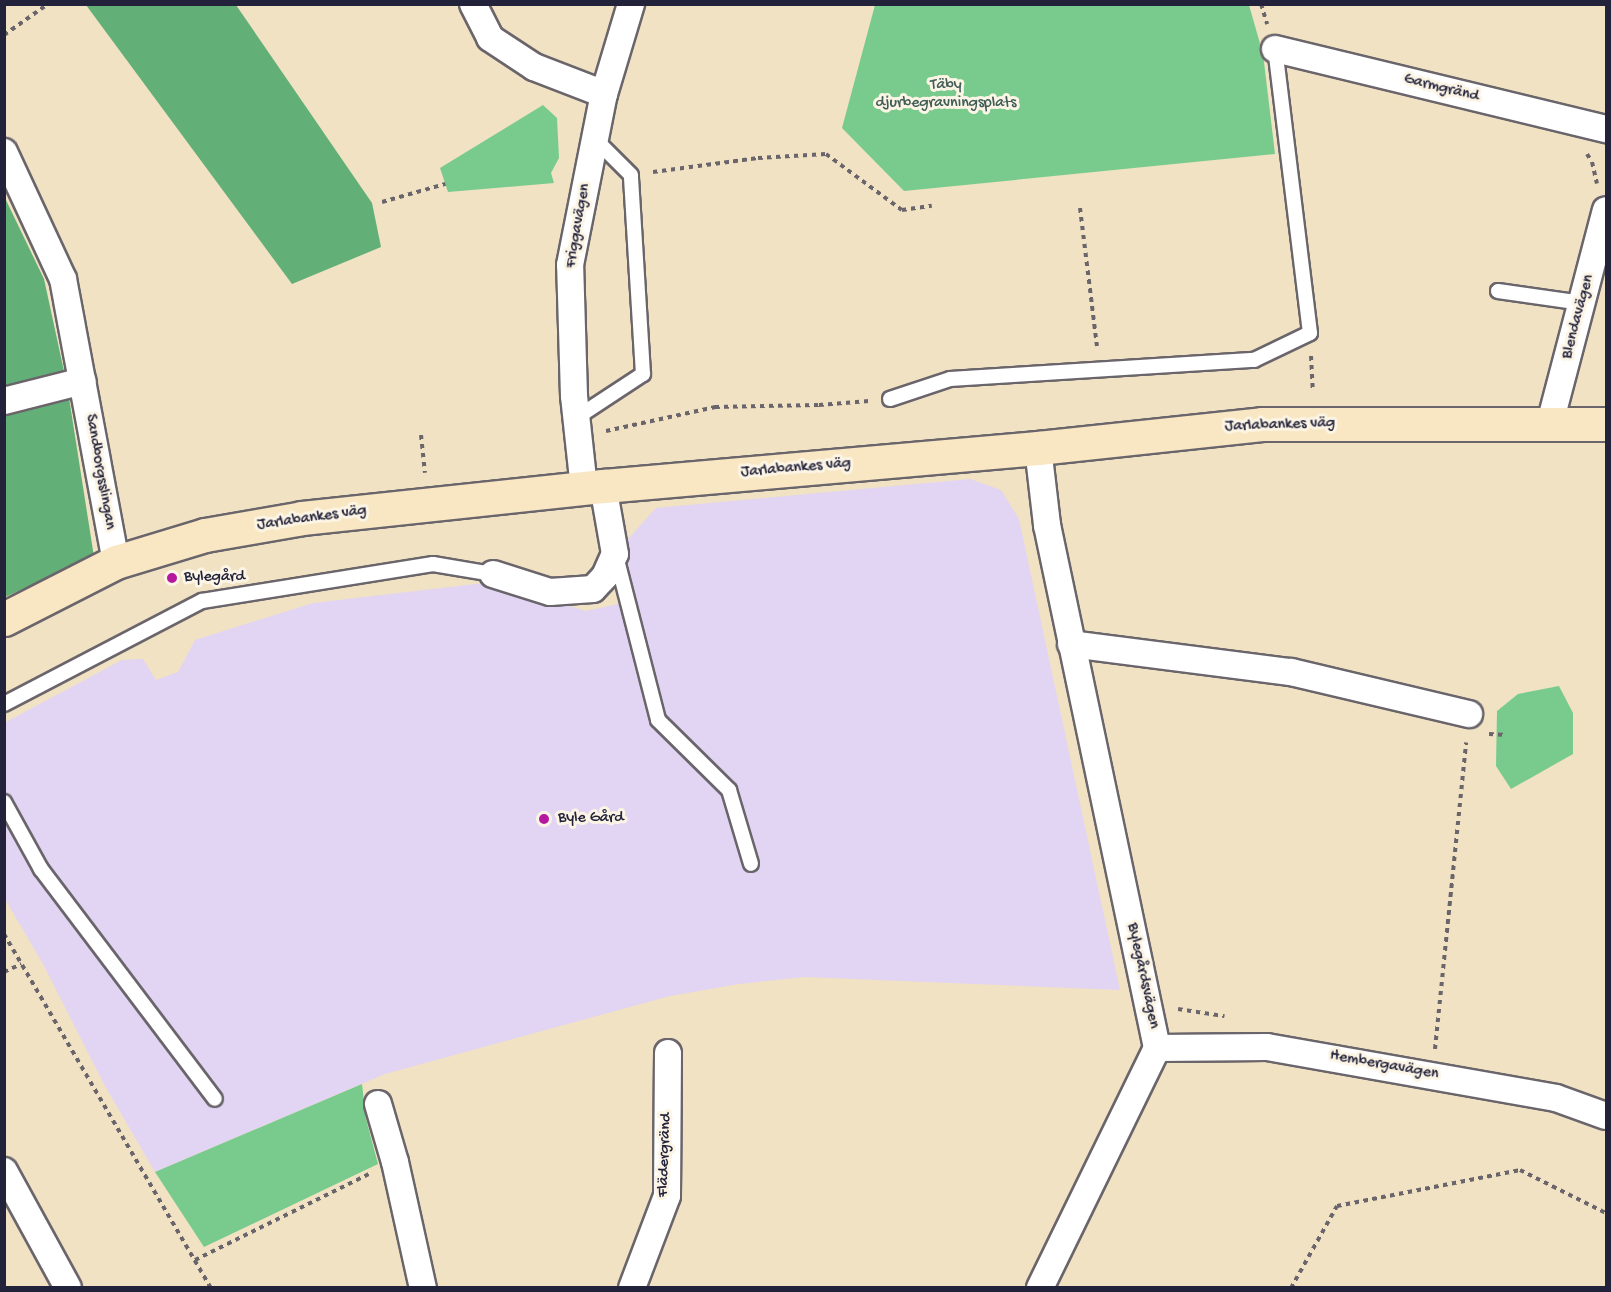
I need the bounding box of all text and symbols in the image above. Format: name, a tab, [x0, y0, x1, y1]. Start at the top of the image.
street label: Garmgränd	[1402, 70, 1480, 108]
park label: Täby djurbegravningsplats	[876, 76, 1016, 114]
street label: Friggavägen	[562, 182, 596, 270]
street label: Blendavägen	[1559, 273, 1599, 361]
street label: Sandborgsslingan	[79, 413, 119, 531]
street label: Jarlabankes väg	[1224, 414, 1336, 438]
street label: Jarlabankes väg	[740, 455, 852, 483]
street label: Jarlabankes väg	[256, 502, 368, 536]
place label: Bylegård	[184, 568, 245, 588]
marker: Bylegård	[165, 571, 179, 585]
place label: Byle Gård	[558, 809, 624, 829]
marker: Byle Gård	[535, 810, 553, 828]
street label: Bylegårdsvägen	[1121, 921, 1163, 1031]
street label: Hembergavägen	[1328, 1047, 1440, 1085]
street label: Flädergränd	[655, 1112, 677, 1198]

